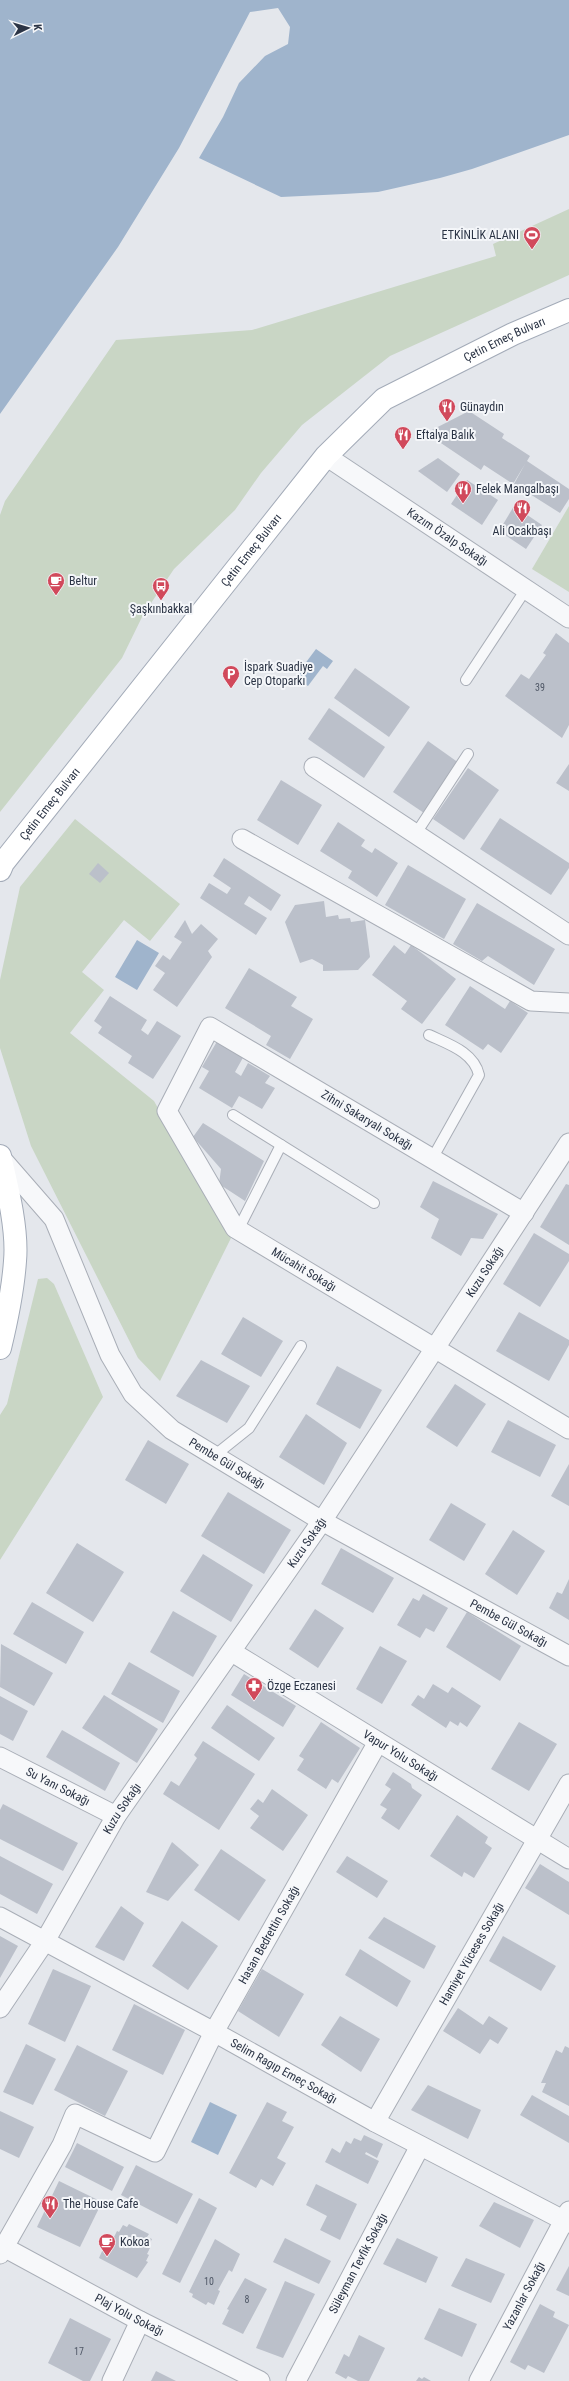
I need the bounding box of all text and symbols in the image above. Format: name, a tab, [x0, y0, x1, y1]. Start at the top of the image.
north arrow	[8, 8, 48, 48]
text: K	[31, 24, 44, 32]
sports icon: ETKİNLİK ALANI	[522, 225, 542, 250]
place label: ETKİNLİK ALANI	[442, 227, 519, 242]
street label: Çetin Emeç Bulvarı	[461, 314, 547, 365]
restaurant icon: Günaydın	[437, 397, 457, 422]
place label: Günaydın	[460, 400, 504, 414]
restaurant icon: Eftalya Balık	[393, 425, 413, 450]
place label: Eftalya Balık	[416, 428, 475, 442]
restaurant icon: Felek Mangalbaşı	[453, 479, 473, 504]
place label: Felek Mangalbaşı	[476, 482, 559, 496]
restaurant icon: Ali Ocakbaşı	[512, 498, 532, 523]
street label: Kazım Özalp Sokağı	[404, 505, 491, 569]
street label: Çetin Emeç Bulvarı	[218, 511, 284, 589]
place label: Ali Ocakbaşı	[492, 524, 552, 538]
cafe icon: Beltur	[46, 571, 66, 596]
place label: Beltur	[69, 574, 97, 588]
bus stop icon: Şaşkınbakkal	[151, 576, 171, 601]
place label: Şaşkınbakkal	[130, 602, 192, 616]
place label: İspark Suadiye Cep Otoparkı	[244, 659, 313, 688]
parking icon: İspark Suadiye Cep Otoparkı	[221, 664, 241, 689]
house number: 39	[535, 682, 545, 693]
street label: Çetin Emeç Bulvarı	[17, 765, 83, 843]
street label: Zihni Sakaryalı Sokağı	[319, 1087, 415, 1153]
street label: Kuzu Sokağı	[463, 1244, 507, 1300]
street label: Mücahit Sokağı	[269, 1245, 339, 1294]
street label: Pembe Gül Sokağı	[187, 1435, 267, 1492]
street label: Kuzu Sokağı	[285, 1515, 329, 1570]
street label: Pembe Gül Sokağı	[468, 1596, 550, 1650]
pharmacy icon: Özge Eczanesi	[244, 1676, 264, 1701]
place label: Özge Eczanesi	[267, 1678, 336, 1693]
street label: Vapur Yolu Sokağı	[360, 1727, 441, 1784]
street label: Su Yanı Sokağı	[24, 1764, 92, 1809]
street label: Kuzu Sokağı	[100, 1780, 144, 1837]
street label: Hasan Bedrettin Sokağı	[236, 1883, 302, 1987]
street label: Hamiyet Yüceses Sokağı	[437, 1900, 507, 2008]
street label: Selim Ragıp Emeç Sokağı	[228, 2036, 340, 2106]
restaurant icon: The House Cafe	[40, 2194, 60, 2219]
place label: The House Cafe	[63, 2197, 139, 2211]
street label: Süleyman Tevfik Sokağı	[326, 2211, 390, 2316]
cafe icon: Kokoa	[97, 2232, 117, 2257]
place label: Kokoa	[120, 2235, 150, 2249]
street label: Yazanlar Sokağı	[500, 2259, 548, 2333]
house number: 10	[204, 2276, 214, 2287]
street label: Plaj Yolu Sokağı	[92, 2291, 166, 2339]
house number: 8	[245, 2294, 250, 2305]
house number: 17	[74, 2346, 84, 2357]

